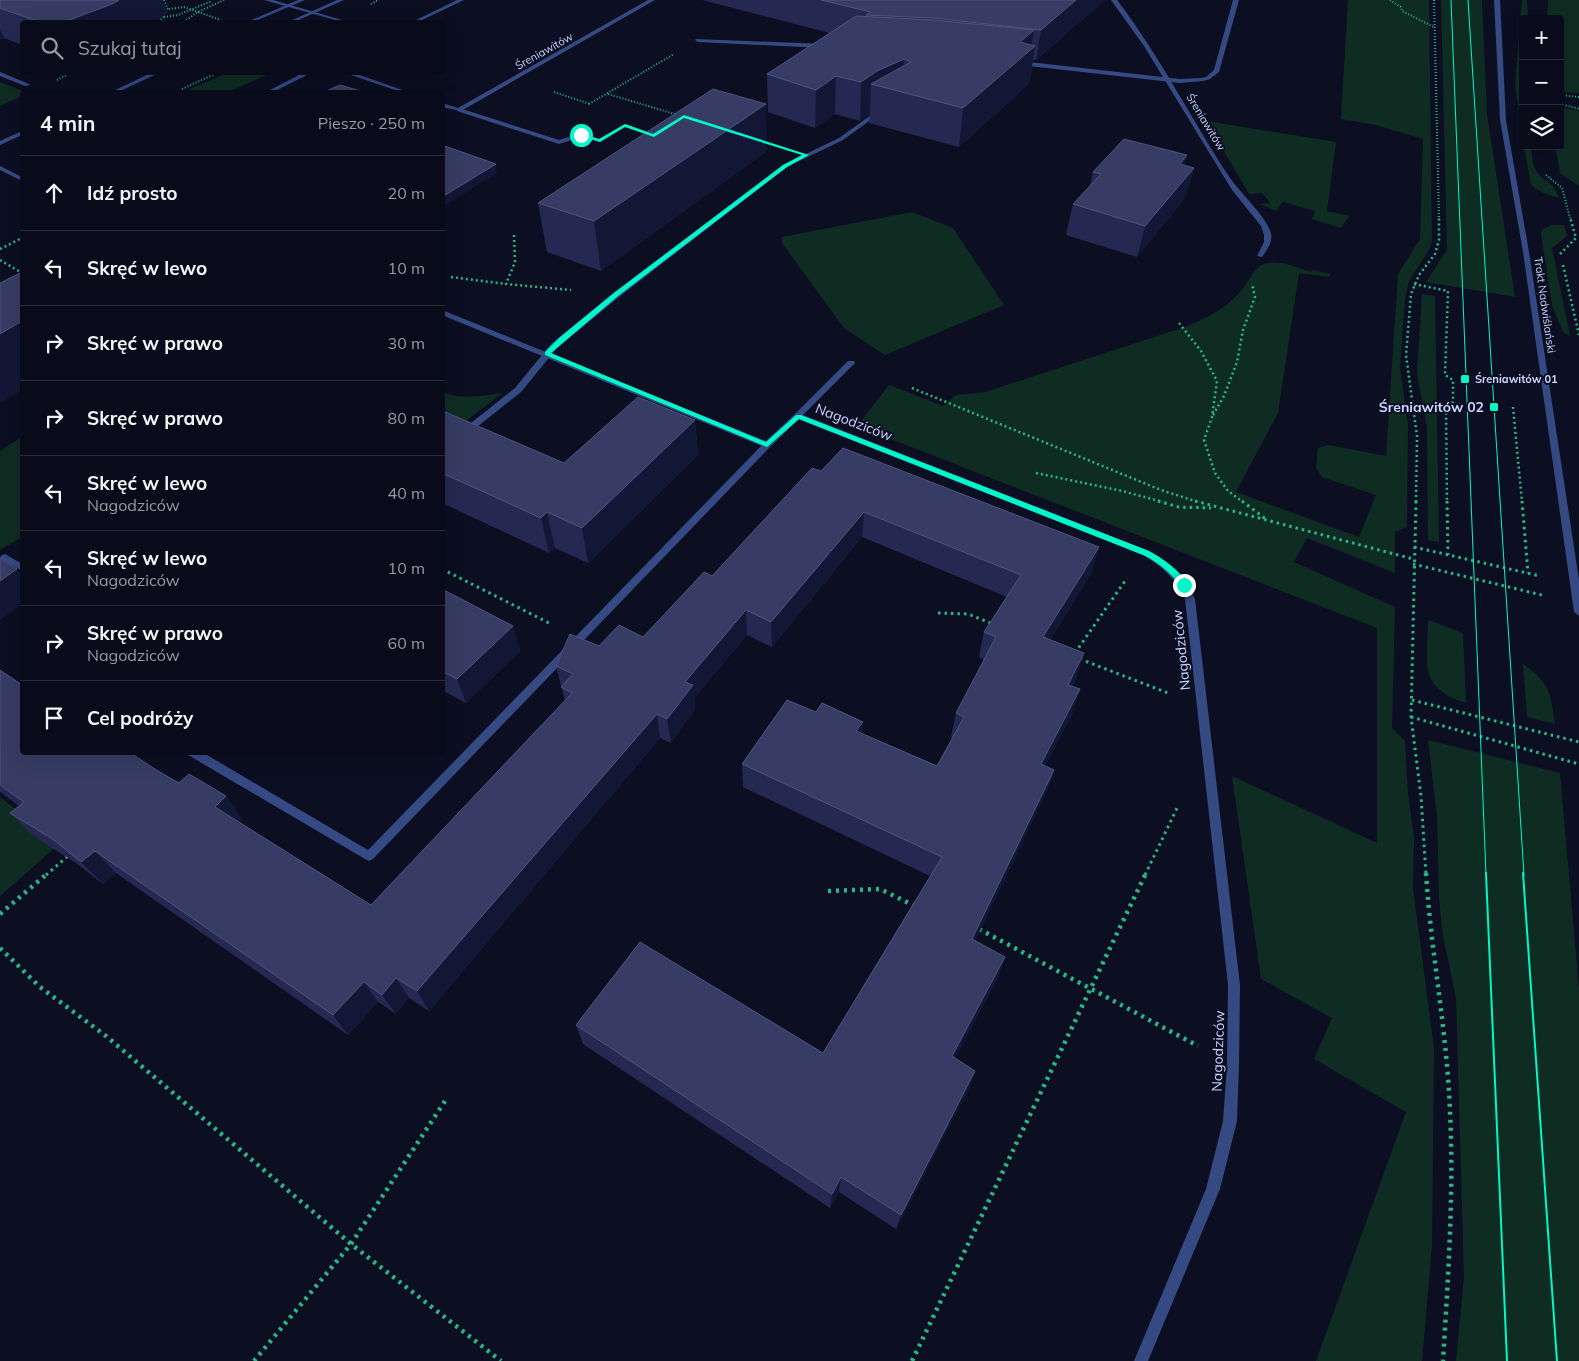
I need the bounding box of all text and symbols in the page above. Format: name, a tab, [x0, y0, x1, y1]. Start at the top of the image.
map controls	[1519, 15, 1564, 150]
button: +	[1519, 15, 1564, 60]
search box	[20, 20, 445, 75]
street label: Śreniawitów	[513, 29, 576, 73]
icon: search	[38, 34, 66, 62]
text: Szukaj tutaj	[78, 36, 181, 60]
button: −	[1519, 60, 1564, 105]
street label: Śreniawitów	[1183, 91, 1229, 153]
button: layers	[1519, 105, 1564, 150]
text: 4 min	[40, 110, 95, 136]
text: Pieszo · 250 m	[318, 113, 425, 133]
route start	[570, 124, 593, 147]
icon: ahead	[40, 179, 68, 207]
text: Idź prosto	[87, 181, 178, 205]
text: 20 m	[388, 183, 425, 203]
icon: left	[40, 254, 68, 282]
text: Skręć w lewo	[87, 256, 207, 280]
street label: Trakt Nadwiślański	[1531, 256, 1559, 354]
text: 10 m	[388, 258, 425, 278]
icon: right	[40, 329, 68, 357]
text: Skręć w prawo	[87, 331, 223, 355]
text: 30 m	[388, 333, 425, 353]
place label: Śreniawitów 01	[1475, 372, 1558, 386]
marker: Śreniawitów 01	[1459, 373, 1471, 385]
place label: Śreniawitów 02	[1379, 398, 1484, 416]
street label: Nagodziców	[813, 399, 895, 445]
marker: Śreniawitów 02	[1488, 401, 1500, 413]
icon: right	[40, 404, 68, 432]
text: Skręć w prawo	[87, 406, 223, 430]
text: 80 m	[388, 408, 425, 428]
text: Skręć w lewo	[87, 471, 207, 495]
icon: left	[40, 479, 68, 507]
text: 40 m	[388, 483, 425, 503]
text: Nagodziców	[87, 495, 180, 515]
text: Skręć w lewo	[87, 546, 207, 570]
icon: left	[40, 554, 68, 582]
text: 10 m	[388, 558, 425, 578]
text: Nagodziców	[87, 570, 180, 590]
route end	[1173, 574, 1196, 597]
street label: Nagodziców	[1168, 609, 1194, 691]
text: Skręć w prawo	[87, 621, 223, 645]
icon: right	[40, 629, 68, 657]
text: 60 m	[388, 633, 425, 653]
text: Nagodziców	[87, 645, 180, 665]
icon: arrive	[40, 704, 68, 732]
text: Cel podróży	[87, 706, 193, 730]
street label: Nagodziców	[1208, 1010, 1228, 1092]

